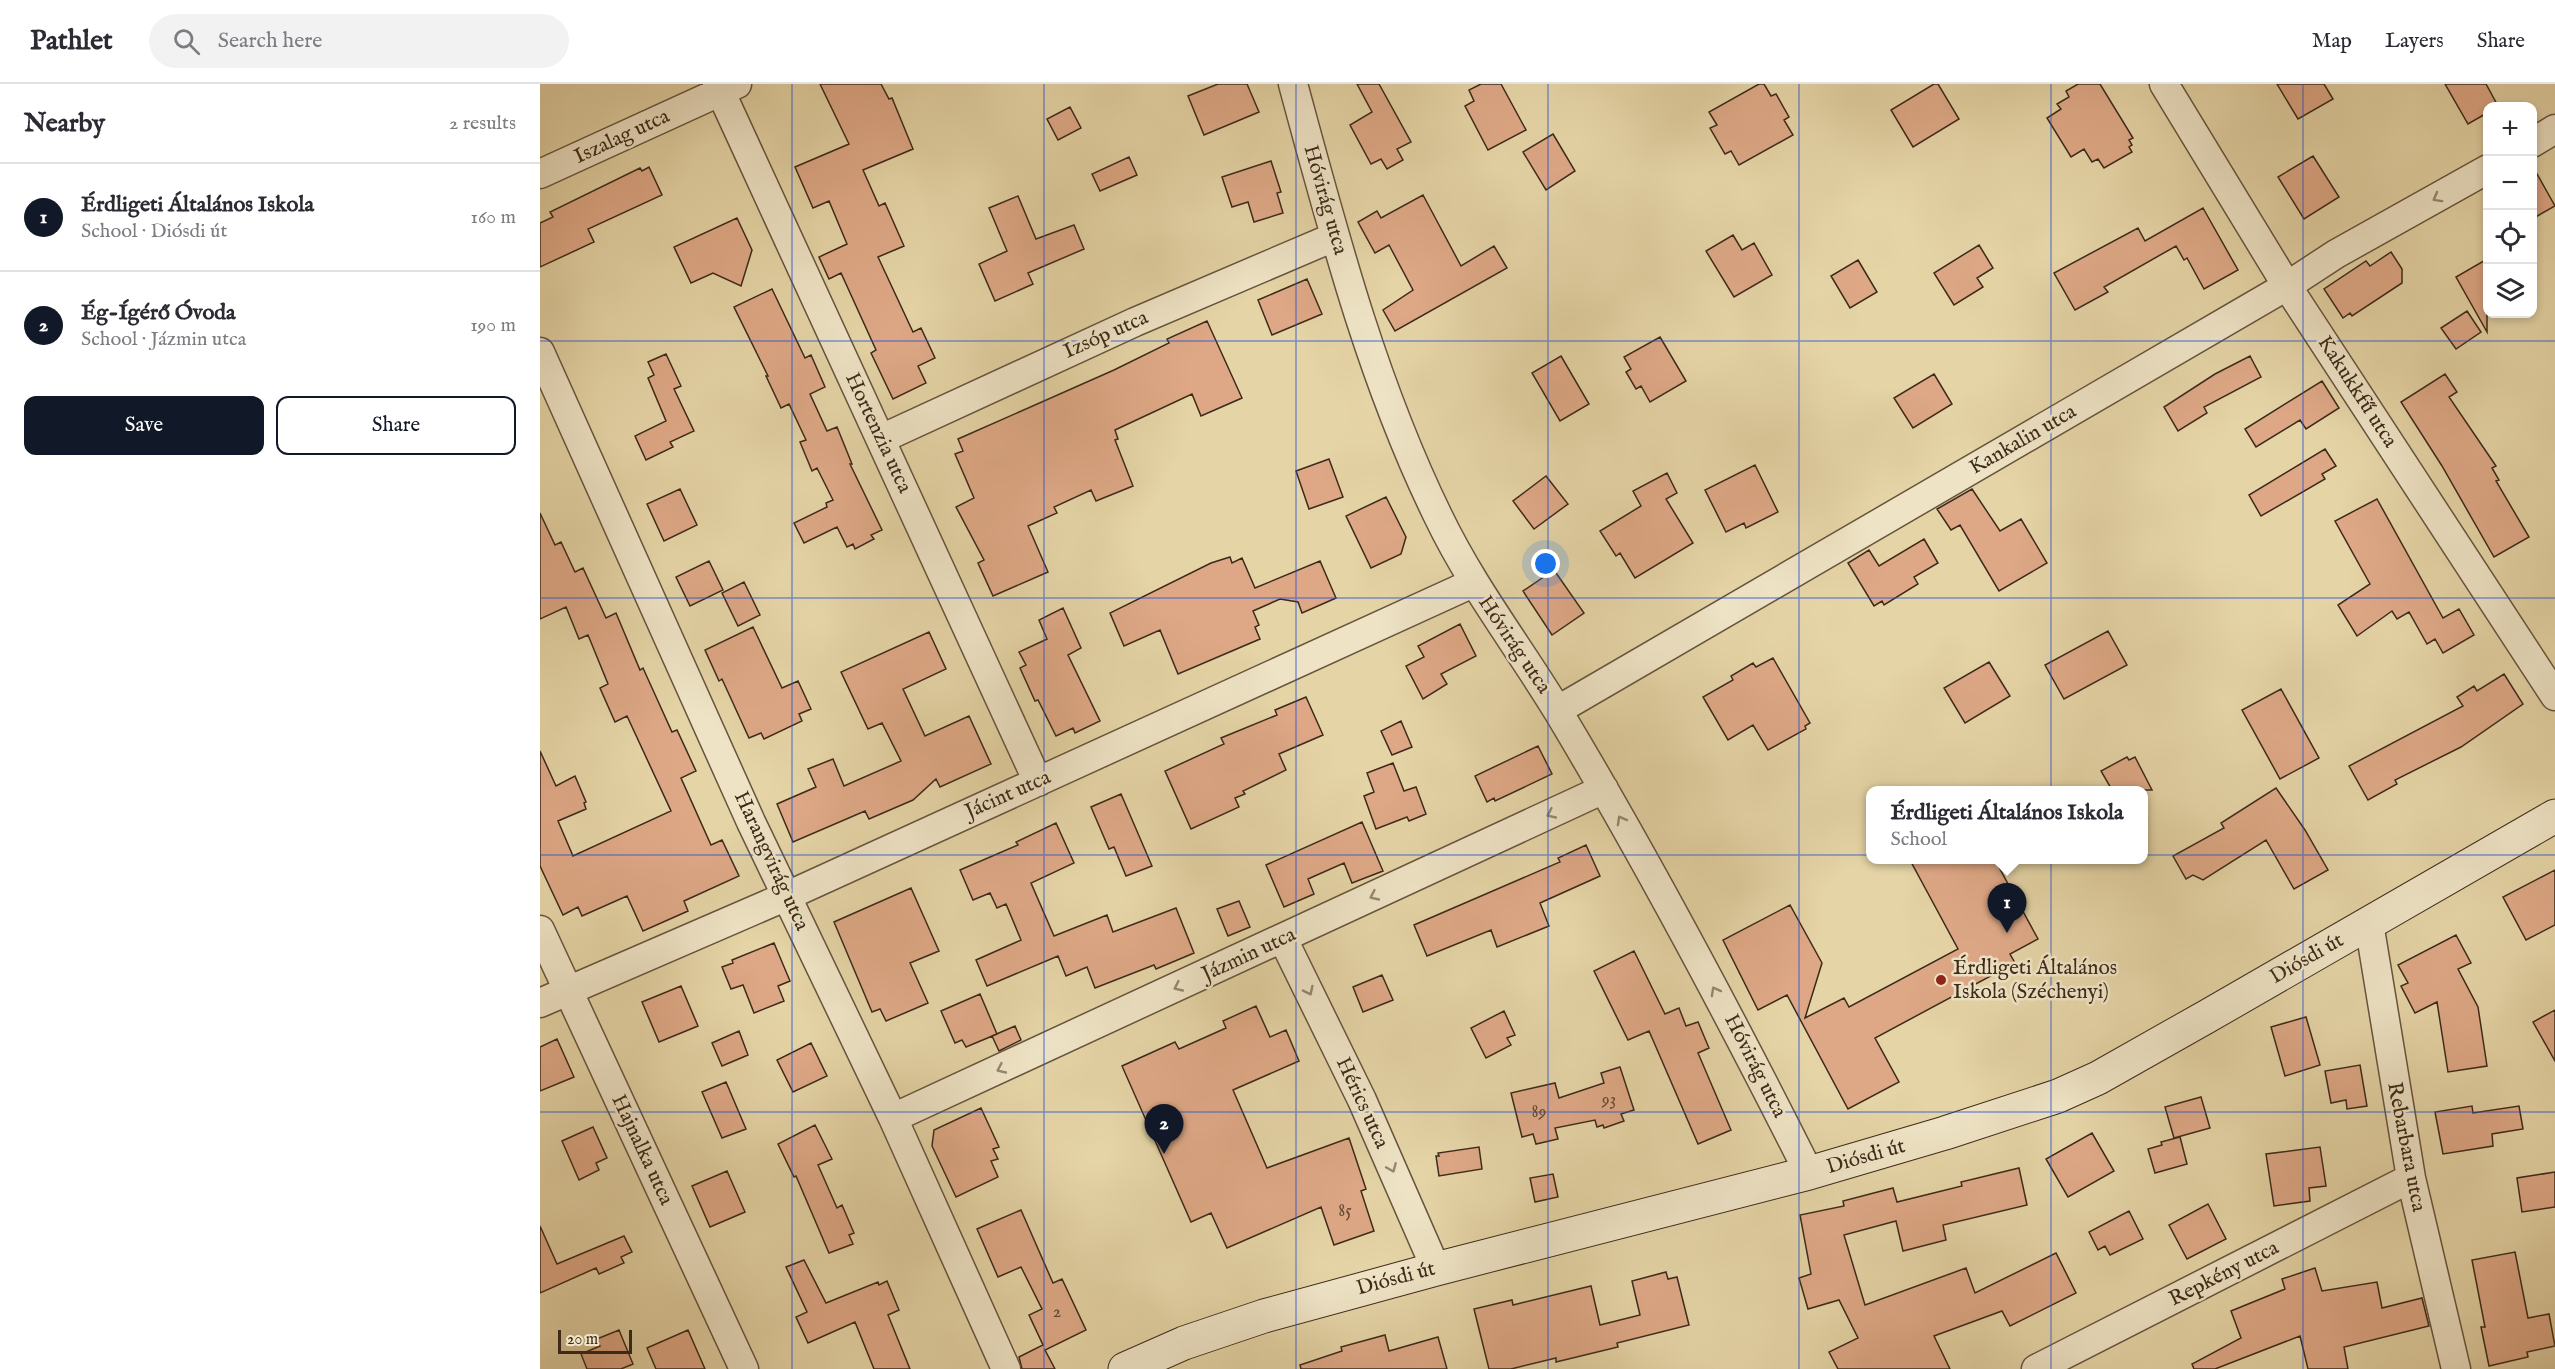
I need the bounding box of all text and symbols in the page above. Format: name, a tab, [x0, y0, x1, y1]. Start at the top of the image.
search box	[149, 14, 569, 68]
text: Pathlet	[30, 24, 113, 59]
icon: search	[170, 25, 203, 58]
text: Search here	[218, 27, 322, 55]
text: Map	[2312, 28, 2352, 55]
text: Layers	[2385, 28, 2444, 55]
text: Share	[2477, 28, 2525, 55]
map controls	[2483, 102, 2537, 318]
button: +	[2483, 102, 2537, 156]
street label: Iszalag utca	[570, 103, 675, 171]
text: Nearby	[24, 107, 105, 140]
text: 2 results	[449, 111, 516, 136]
street label: Hóvirág utca	[1296, 142, 1354, 259]
button: −	[2483, 156, 2537, 210]
text: Érdligeti Általános Iskola	[81, 191, 314, 219]
one-way arrow	[2432, 191, 2443, 202]
text: 1	[40, 205, 47, 230]
text: 160 m	[470, 205, 516, 230]
button: locate	[2483, 210, 2537, 264]
text: School · Diósdi út	[81, 219, 227, 244]
button: layers	[2483, 264, 2537, 318]
text: Ég-Ígérő Óvoda	[81, 299, 236, 327]
street label: Izsóp utca	[1060, 304, 1153, 366]
text: 2	[39, 313, 48, 338]
text: 190 m	[470, 313, 516, 338]
text: School · Jázmin utca	[81, 327, 246, 352]
street label: Kakukkfű utca	[2311, 331, 2404, 454]
street label: Hortenzia utca	[838, 368, 918, 498]
button: Save	[24, 396, 264, 455]
button: Share	[276, 396, 516, 455]
street label: Kankalin utca	[1965, 398, 2082, 481]
your location	[1531, 549, 1560, 578]
street label: Hóvirág utca	[1471, 591, 1557, 700]
street label: Jácint utca	[959, 764, 1056, 827]
popup	[1866, 786, 2148, 864]
street label: Harangvirág utca	[727, 787, 815, 936]
text: Érdligeti Általános Iskola	[1891, 799, 2123, 827]
one-way arrow	[1546, 806, 1557, 818]
one-way arrow	[1617, 816, 1628, 826]
text: School	[1891, 827, 1947, 852]
pin: 1	[1988, 884, 2026, 933]
one-way arrow	[1370, 889, 1381, 901]
street label: Jázmin utca	[1196, 921, 1301, 989]
street label: Diósdi út	[2265, 927, 2349, 991]
place label: Érdligeti Általános Iskola (Széchenyi)	[1953, 954, 2117, 1006]
marker: Érdligeti Általános Iskola (Széchenyi)	[1934, 973, 1948, 987]
one-way arrow	[1174, 980, 1185, 992]
one-way arrow	[1302, 985, 1313, 996]
one-way arrow	[1711, 986, 1722, 997]
street label: Hóvirág utca	[1717, 1010, 1793, 1123]
street label: Hérics utca	[1329, 1053, 1395, 1154]
one-way arrow	[996, 1061, 1007, 1073]
street label: Rebarbara utca	[2380, 1080, 2432, 1215]
house number: 93	[1601, 1089, 1616, 1112]
street label: Hajnalka utca	[605, 1090, 680, 1211]
house number: 89	[1532, 1101, 1546, 1124]
pin: 2	[1144, 1104, 1184, 1154]
street label: Diósdi út	[1824, 1133, 1908, 1181]
one-way arrow	[1385, 1162, 1397, 1173]
house number: 85	[1338, 1200, 1352, 1223]
street label: Repkény utca	[2165, 1234, 2284, 1313]
street label: Diósdi út	[1354, 1256, 1438, 1302]
house number: 2	[1053, 1301, 1061, 1324]
scale bar	[558, 1327, 632, 1354]
text: 20 m	[567, 1330, 598, 1350]

